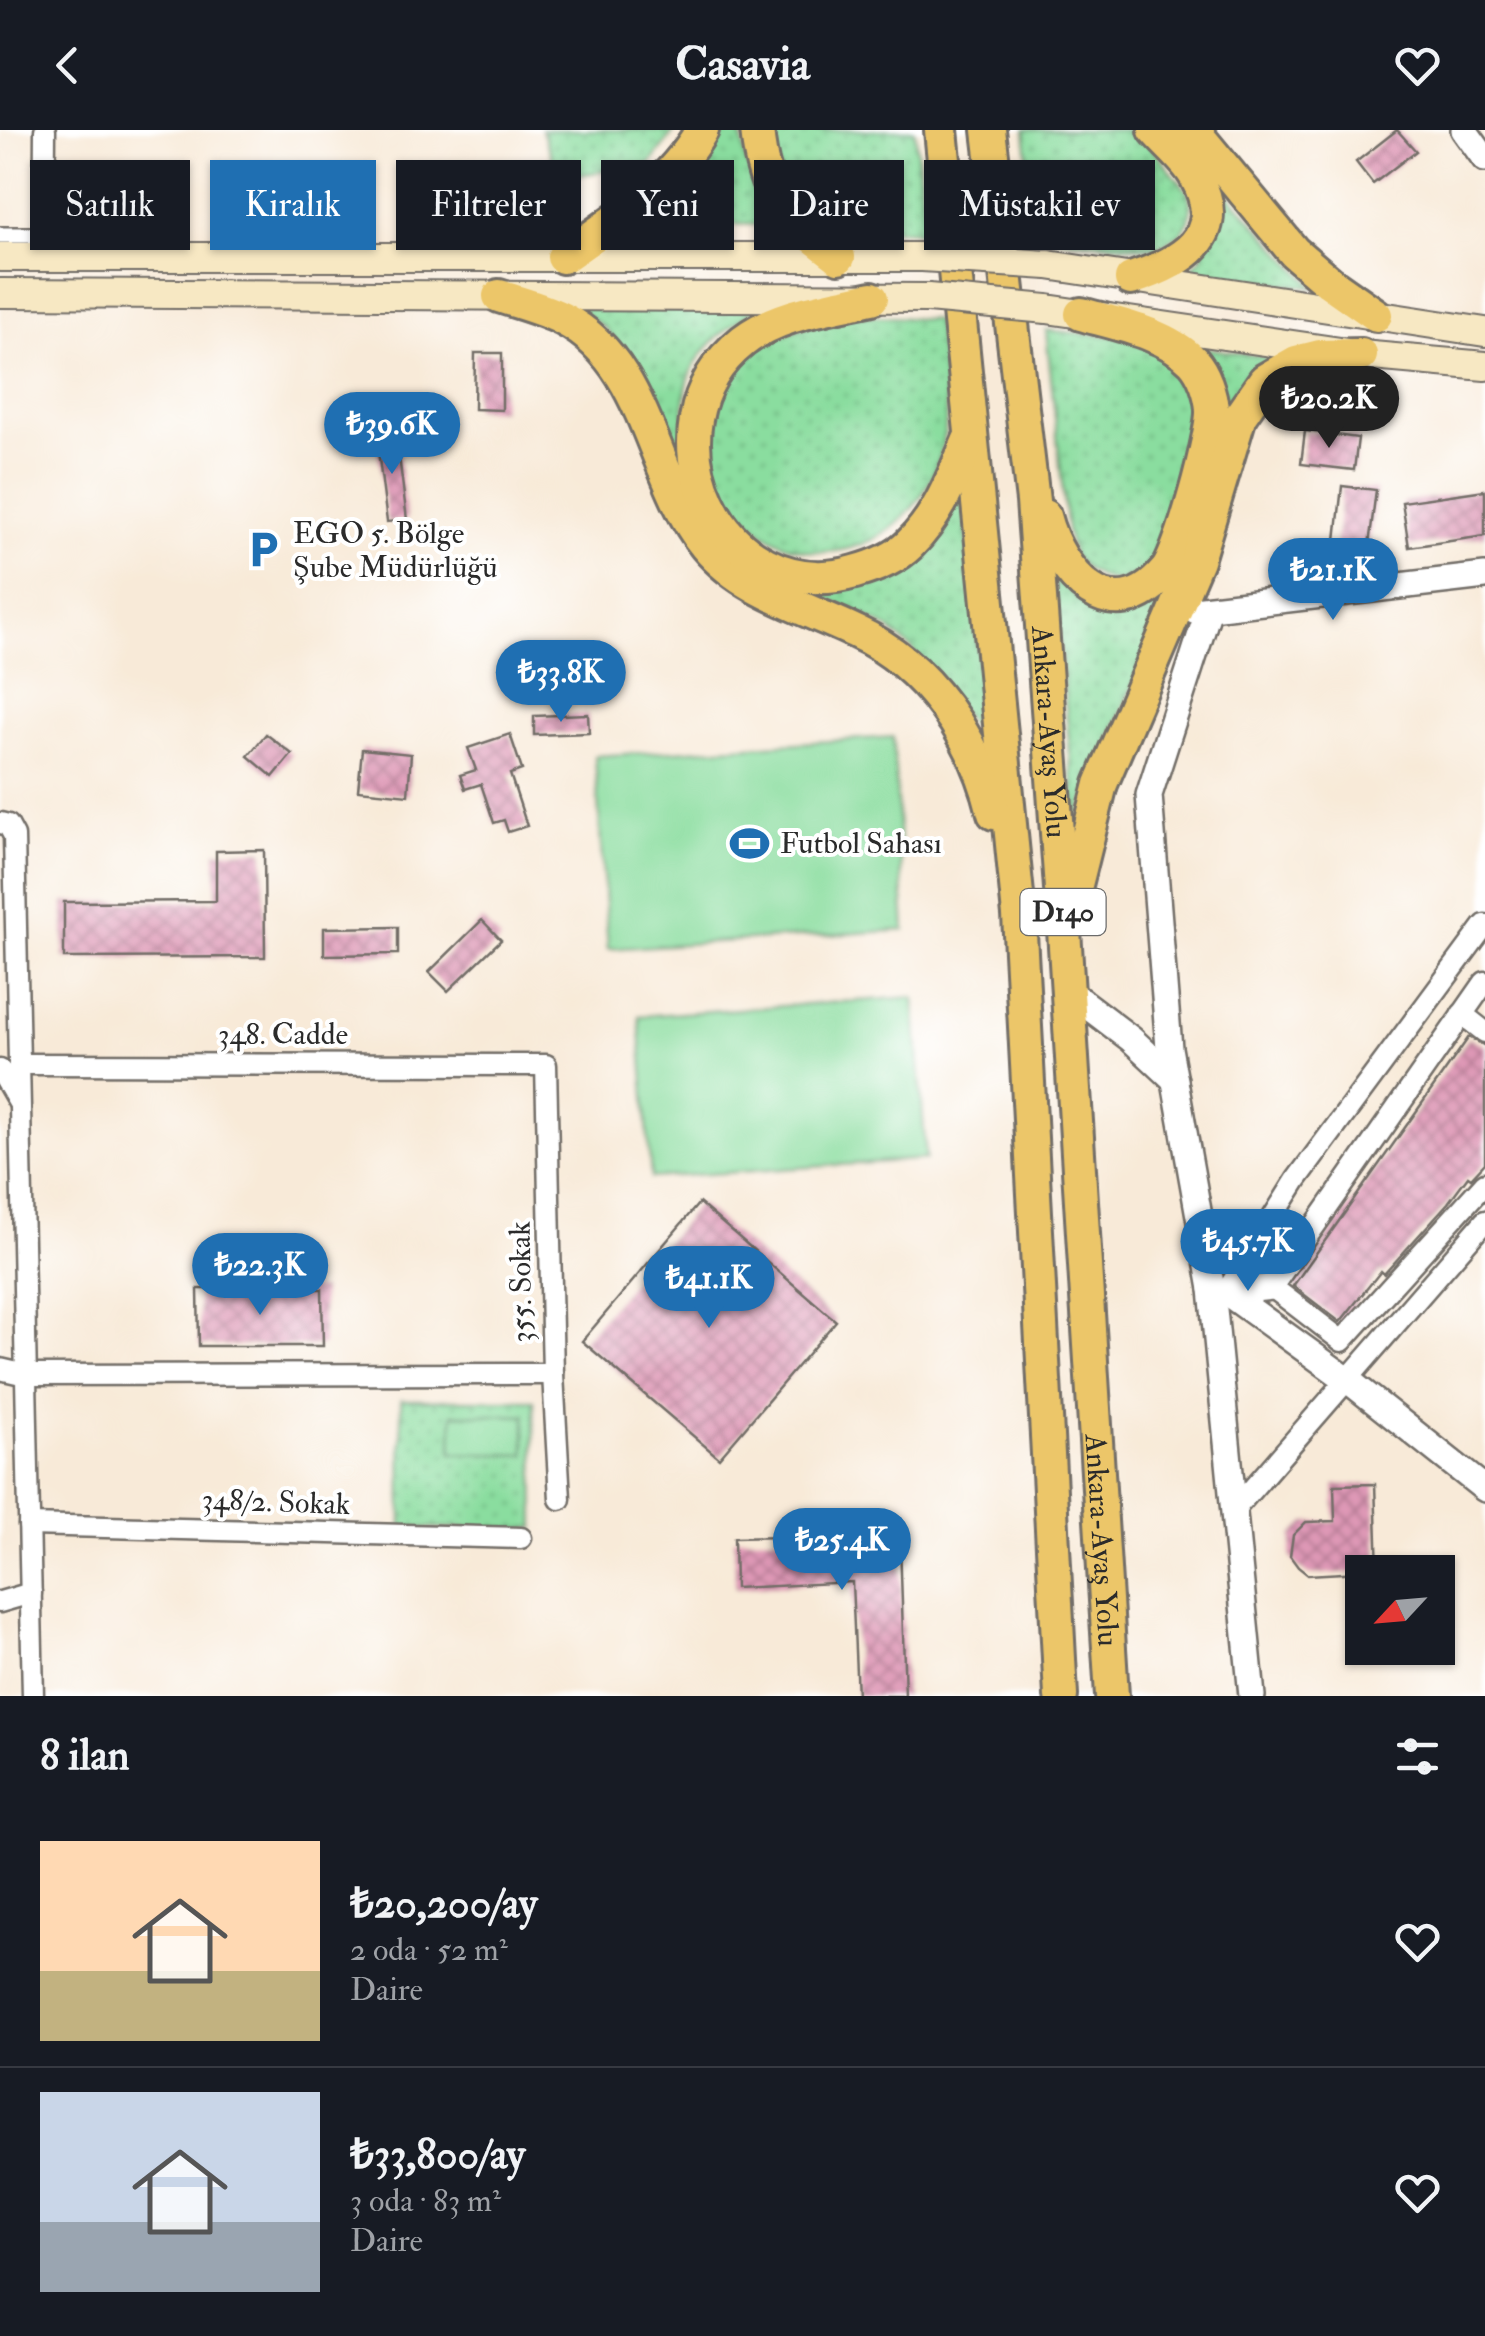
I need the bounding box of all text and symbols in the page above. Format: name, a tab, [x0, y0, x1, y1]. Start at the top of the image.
text: Casavia	[675, 37, 810, 93]
icon: back	[40, 38, 95, 93]
icon: heart	[1390, 38, 1445, 93]
chip: Satılık	[30, 160, 190, 250]
chip: Kiralık	[210, 160, 376, 250]
chip: Filtreler	[396, 160, 581, 250]
chip: Yeni	[601, 160, 734, 250]
chip: Daire	[754, 160, 904, 250]
chip: Müstakil ev	[924, 160, 1155, 250]
pin: ₺20.2K	[1248, 366, 1410, 451]
text: ₺20.2K	[1281, 378, 1377, 418]
pin: ₺39.6K	[311, 392, 473, 477]
text: ₺39.6K	[346, 404, 438, 444]
place label: EGO 5. Bölge Şube Müdürlüğü	[293, 515, 498, 586]
parking icon: EGO 5. Bölge Şube Müdürlüğü	[242, 529, 284, 571]
pin: ₺21.1K	[1252, 538, 1414, 623]
text: ₺21.1K	[1290, 550, 1376, 590]
street label: Ankara-Ayaş Yolu	[1023, 623, 1076, 839]
pin: ₺33.8K	[480, 640, 642, 725]
text: ₺33.8K	[518, 652, 604, 692]
sports icon: Futbol Sahası	[729, 822, 771, 864]
place label: Futbol Sahası	[780, 825, 942, 862]
road number: D140	[1020, 889, 1106, 935]
street label: 348. Cadde	[218, 1016, 348, 1053]
pin: ₺45.7K	[1167, 1209, 1329, 1294]
street label: 355. Sokak	[501, 1221, 541, 1343]
text: ₺45.7K	[1202, 1221, 1294, 1261]
pin: ₺22.3K	[179, 1233, 341, 1318]
text: ₺22.3K	[214, 1245, 306, 1285]
pin: ₺41.1K	[628, 1246, 790, 1331]
text: ₺41.1K	[666, 1258, 752, 1298]
street label: Ankara-Ayaş Yolu	[1077, 1432, 1127, 1647]
street label: 348/2. Sokak	[201, 1481, 351, 1523]
pin: ₺25.4K	[761, 1508, 923, 1593]
text: ₺25.4K	[795, 1520, 889, 1560]
north arrow	[1345, 1555, 1455, 1665]
map controls	[1345, 1555, 1455, 1665]
icon: filters	[1390, 1729, 1445, 1784]
text: 8 ilan	[40, 1730, 129, 1782]
text: ₺20,200/ay	[350, 1878, 537, 1930]
icon: home	[120, 1881, 240, 2001]
icon: heart	[1390, 1914, 1445, 1969]
text: 2 oda · 52 m²	[350, 1930, 508, 1970]
text: Daire	[350, 1970, 423, 2010]
text: ₺33,800/ay	[350, 2129, 525, 2181]
icon: home	[120, 2132, 240, 2252]
icon: heart	[1390, 2165, 1445, 2220]
text: 3 oda · 83 m²	[350, 2181, 501, 2221]
text: Daire	[350, 2221, 423, 2261]

